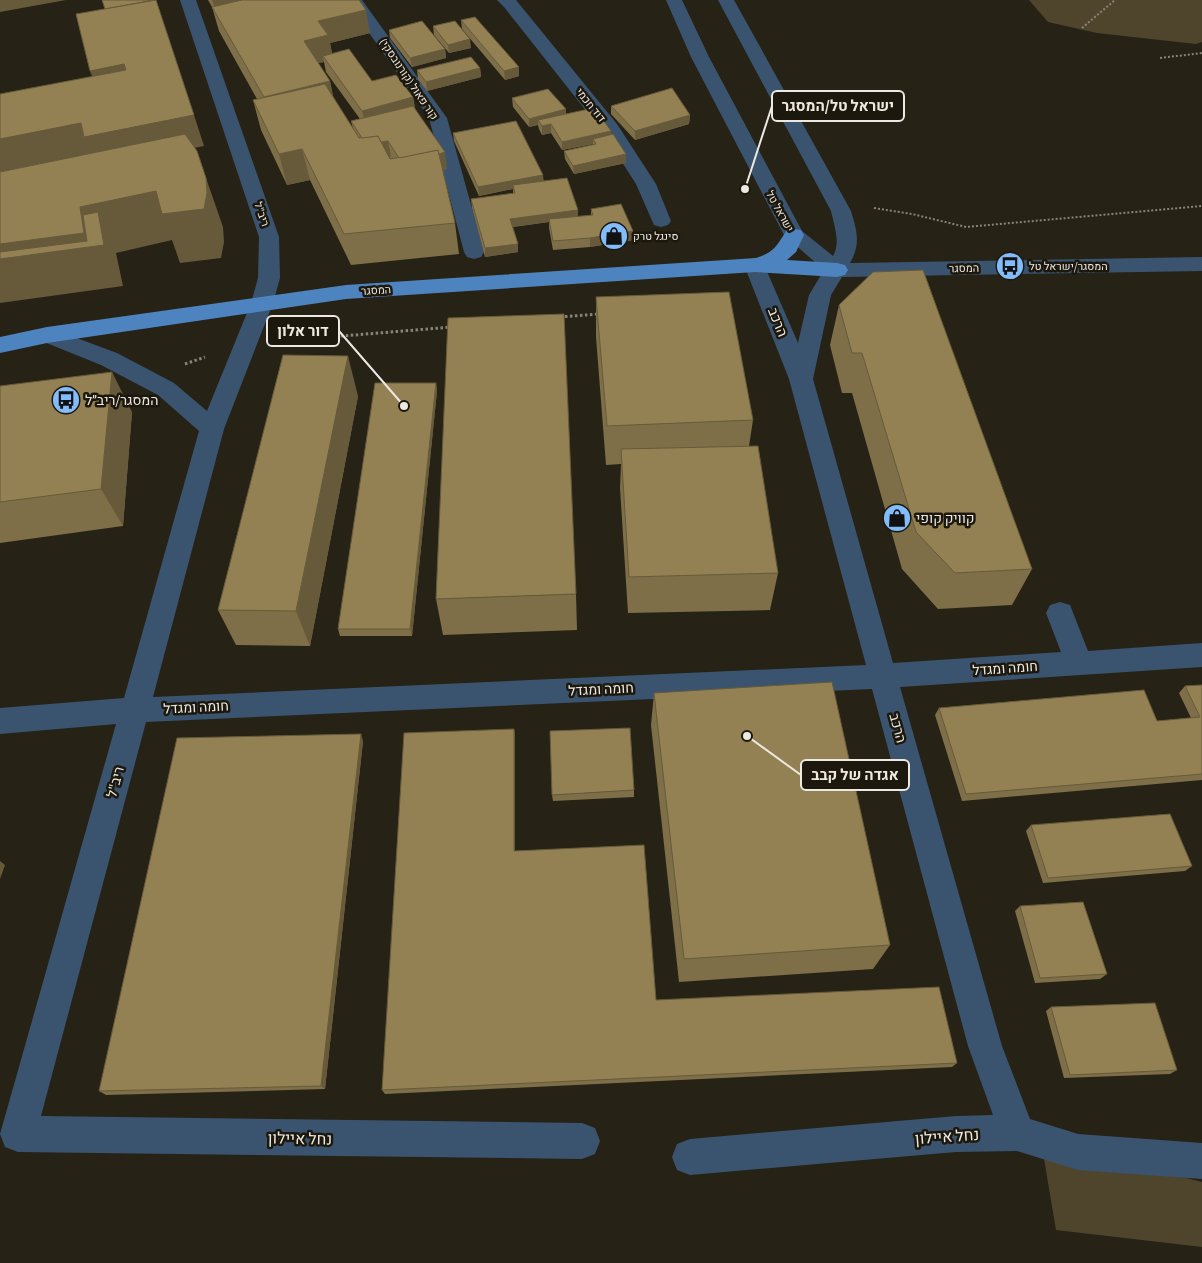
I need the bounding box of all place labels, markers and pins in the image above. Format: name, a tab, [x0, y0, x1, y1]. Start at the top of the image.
callout: ישראל טל/המסגר	[772, 91, 904, 121]
shop icon: סינגל טרק	[599, 221, 629, 251]
place label: סינגל טרק	[633, 229, 678, 244]
bus stop icon: המסגר/ישראל טל	[995, 251, 1025, 281]
place label: המסגר/ישראל טל	[1029, 259, 1108, 274]
callout: דור אלון	[267, 316, 339, 346]
bus stop icon: המסגר/ריב״ל	[51, 385, 81, 415]
place label: המסגר/ריב״ל	[85, 391, 158, 411]
shop icon: קוויק קופי	[882, 503, 912, 533]
place label: קוויק קופי	[916, 509, 975, 529]
callout: אגדה של קבב	[801, 760, 909, 790]

